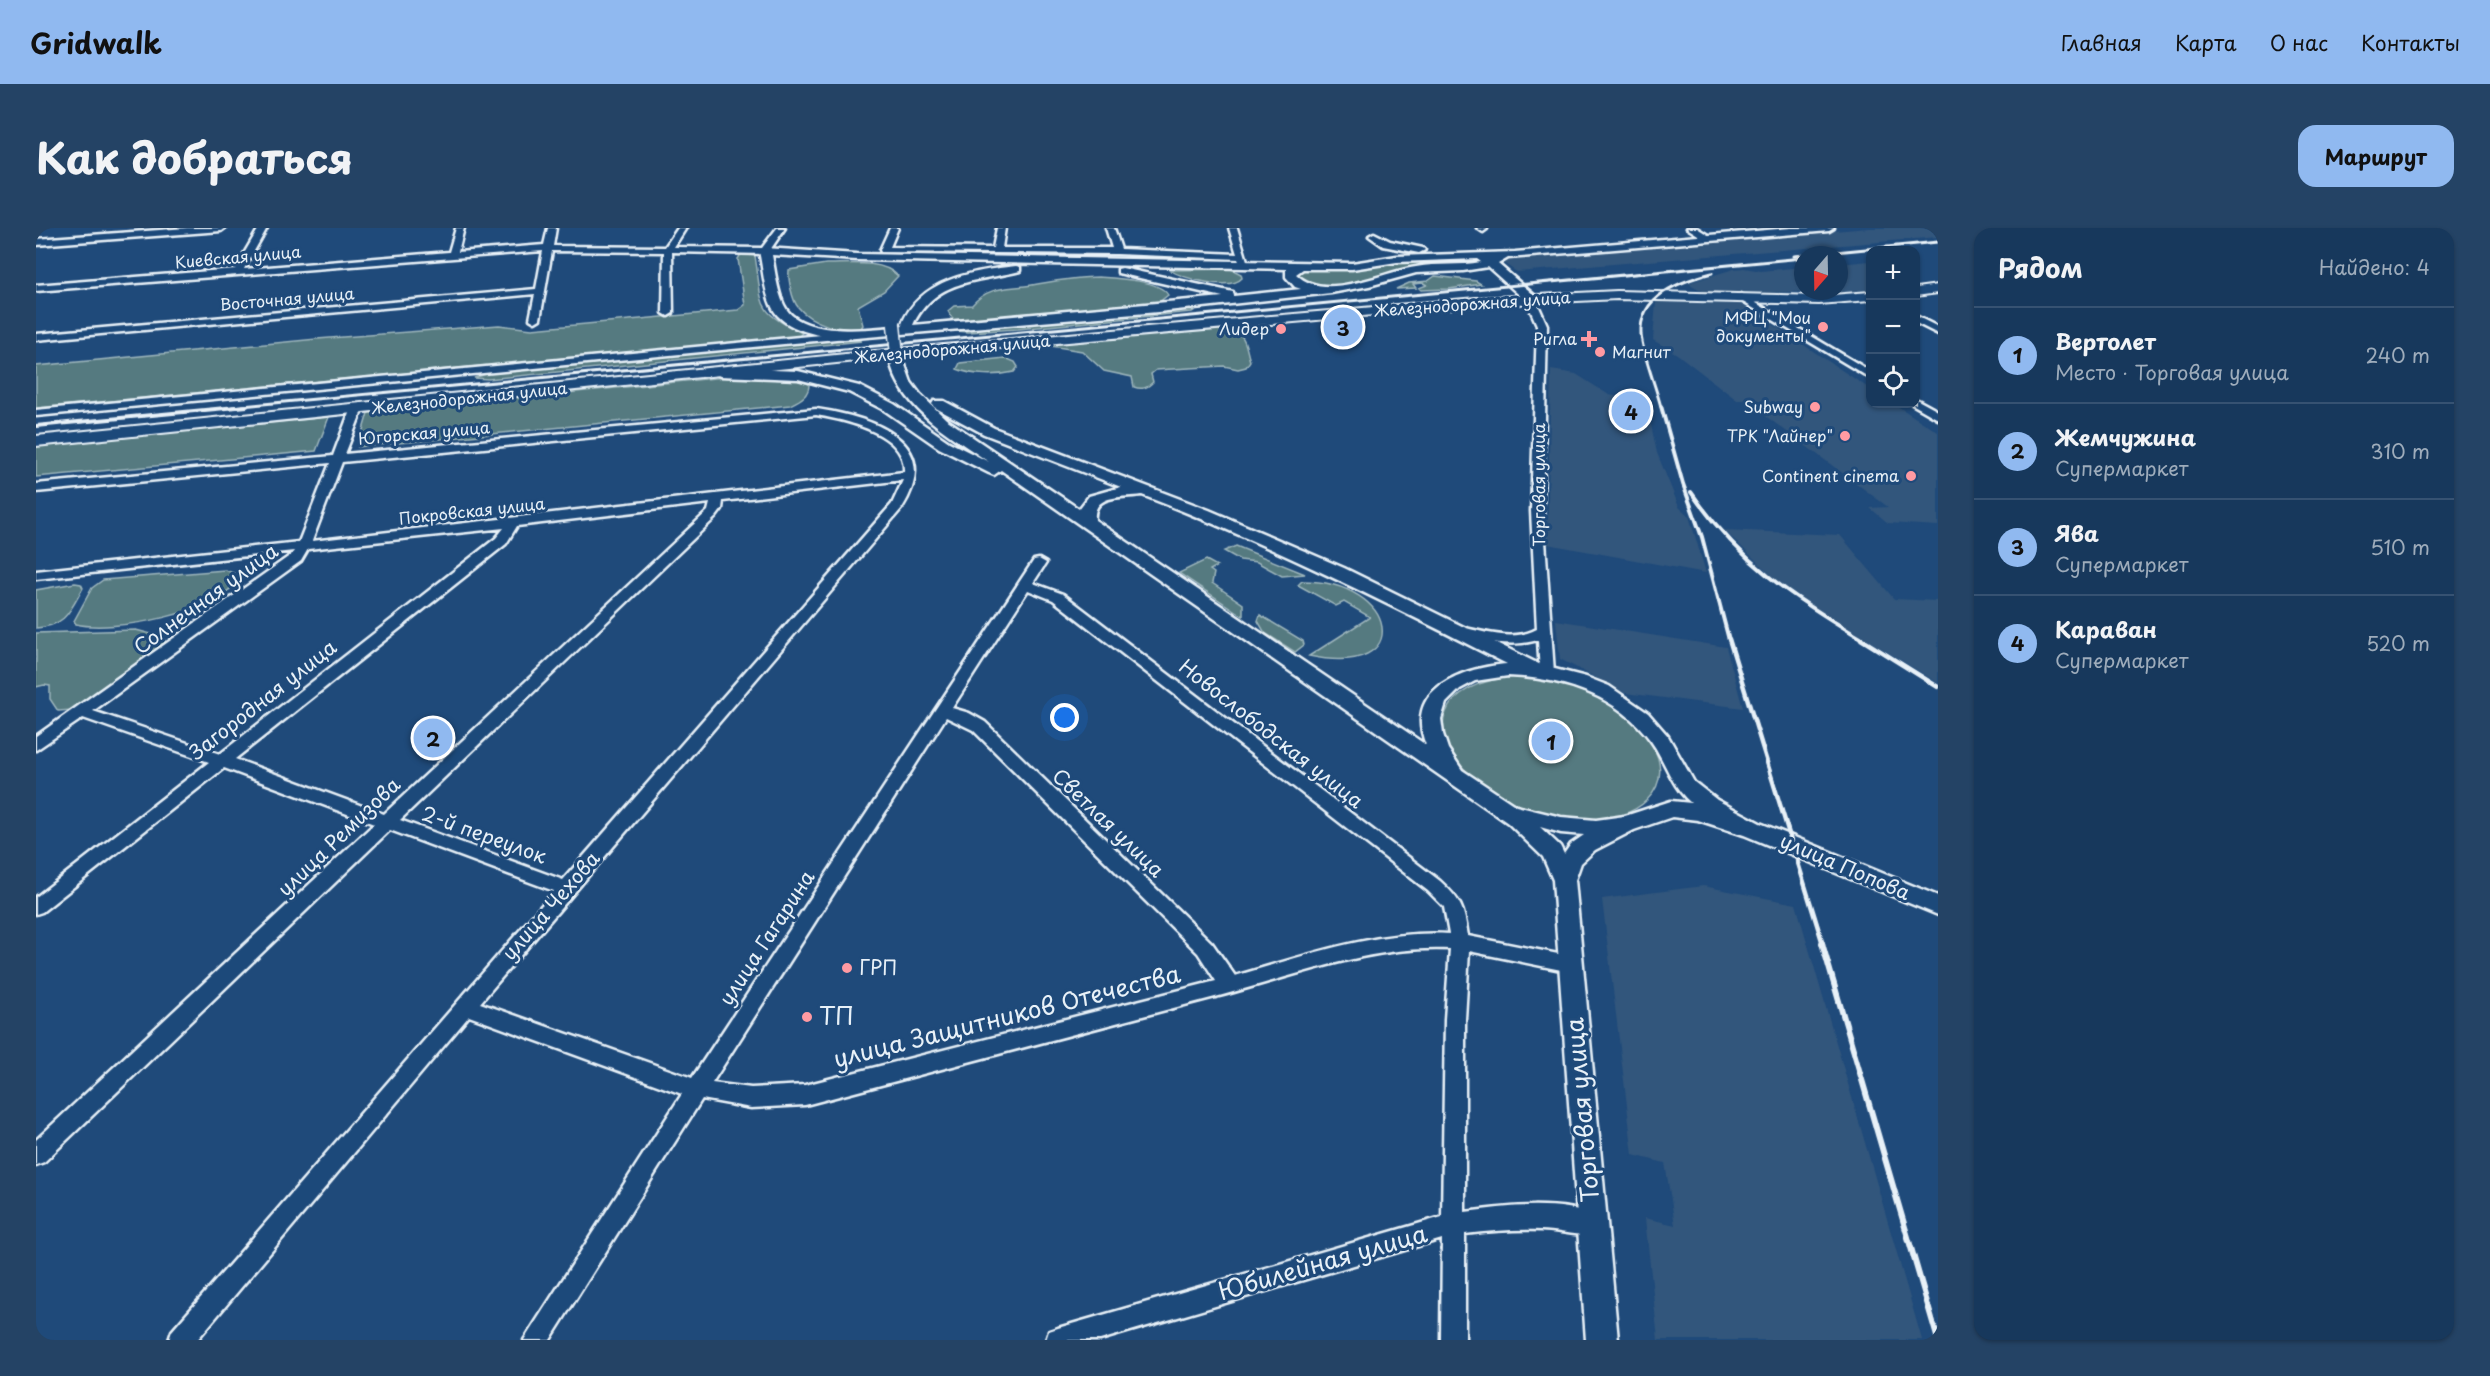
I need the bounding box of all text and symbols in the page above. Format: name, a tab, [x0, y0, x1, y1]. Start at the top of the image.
text: Gridwalk	[30, 21, 162, 64]
text: Главная	[2061, 26, 2142, 58]
text: Карта	[2175, 26, 2237, 58]
text: О нас	[2270, 26, 2328, 58]
text: Контакты	[2361, 26, 2460, 58]
text: Как добраться	[36, 125, 353, 188]
button: Маршрут	[2298, 125, 2454, 187]
street label: Киевская улица	[174, 239, 302, 273]
north arrow	[1794, 246, 1848, 300]
map controls	[1866, 246, 1920, 408]
button: +	[1866, 246, 1920, 300]
text: Рядом	[1998, 248, 2083, 287]
text: Найдено: 4	[2319, 252, 2430, 282]
street label: Восточная улица	[219, 280, 355, 316]
street label: Железнодорожная улица	[1373, 284, 1571, 322]
button: −	[1866, 300, 1920, 354]
pin: 3	[1324, 304, 1362, 350]
place label: МФЦ "Мои документы"	[1716, 305, 1811, 347]
place label: Лидер	[1219, 316, 1269, 340]
marker: МФЦ "Мои документы"	[1816, 320, 1830, 334]
marker: Лидер	[1274, 322, 1288, 336]
text: Вертолет	[2055, 324, 2156, 357]
place label: Ригла	[1533, 326, 1577, 350]
street label: Железнодорожная улица	[853, 327, 1051, 369]
marker: Ригла	[1582, 332, 1596, 346]
place label: Магнит	[1612, 339, 1672, 363]
text: 1	[2013, 340, 2022, 370]
text: 240 m	[2365, 340, 2430, 370]
marker: Магнит	[1593, 345, 1607, 359]
button: locate	[1866, 354, 1920, 408]
text: Место · Торговая улица	[2055, 357, 2289, 387]
street label: Железнодорожная улица	[369, 375, 568, 419]
pin: 4	[1612, 388, 1650, 434]
place label: Subway	[1744, 394, 1803, 418]
marker: Subway	[1808, 400, 1822, 414]
street label: Югорская улица	[357, 414, 491, 450]
text: Жемчужина	[2055, 420, 2196, 453]
street label: Торговая улица	[1526, 423, 1550, 547]
place label: ТРК "Лайнер"	[1727, 423, 1833, 447]
marker: ТРК "Лайнер"	[1838, 429, 1852, 443]
text: 2	[2010, 436, 2025, 466]
text: 310 m	[2370, 436, 2430, 466]
text: Супермаркет	[2055, 453, 2188, 483]
place label: Continent cinema	[1762, 463, 1899, 487]
marker: Continent cinema	[1904, 469, 1918, 483]
street label: Покровская улица	[398, 490, 546, 530]
text: Ява	[2055, 516, 2099, 549]
text: 3	[2011, 532, 2024, 562]
text: 510 m	[2370, 532, 2430, 562]
street label: Солнечная улица	[127, 535, 284, 661]
text: Супермаркет	[2055, 549, 2188, 579]
text: Караван	[2055, 612, 2157, 645]
text: 4	[2011, 628, 2024, 658]
text: 520 m	[2366, 628, 2430, 658]
street label: Загородная улица	[182, 632, 343, 766]
text: Супермаркет	[2055, 645, 2188, 675]
street label: Новослободская улица	[1173, 651, 1371, 815]
your location	[1050, 703, 1079, 732]
pin: 2	[414, 716, 452, 760]
pin: 1	[1532, 718, 1570, 764]
street label: Светлая улица	[1046, 761, 1172, 884]
street label: улица Ремизова	[270, 769, 407, 903]
street label: 2-й переулок	[418, 798, 551, 871]
street label: улица Попова	[1776, 825, 1916, 907]
street label: улица Чехова	[494, 844, 607, 967]
street label: улица Гагарина	[711, 863, 821, 1011]
place label: ГРП	[859, 952, 897, 982]
street label: улица Защитников Отечества	[829, 954, 1184, 1076]
marker: ГРП	[840, 961, 854, 975]
place label: ТП	[819, 997, 854, 1033]
marker: ТП	[800, 1010, 814, 1024]
street label: Торговая улица	[1555, 1016, 1607, 1204]
street label: Юбилейная улица	[1214, 1214, 1431, 1308]

